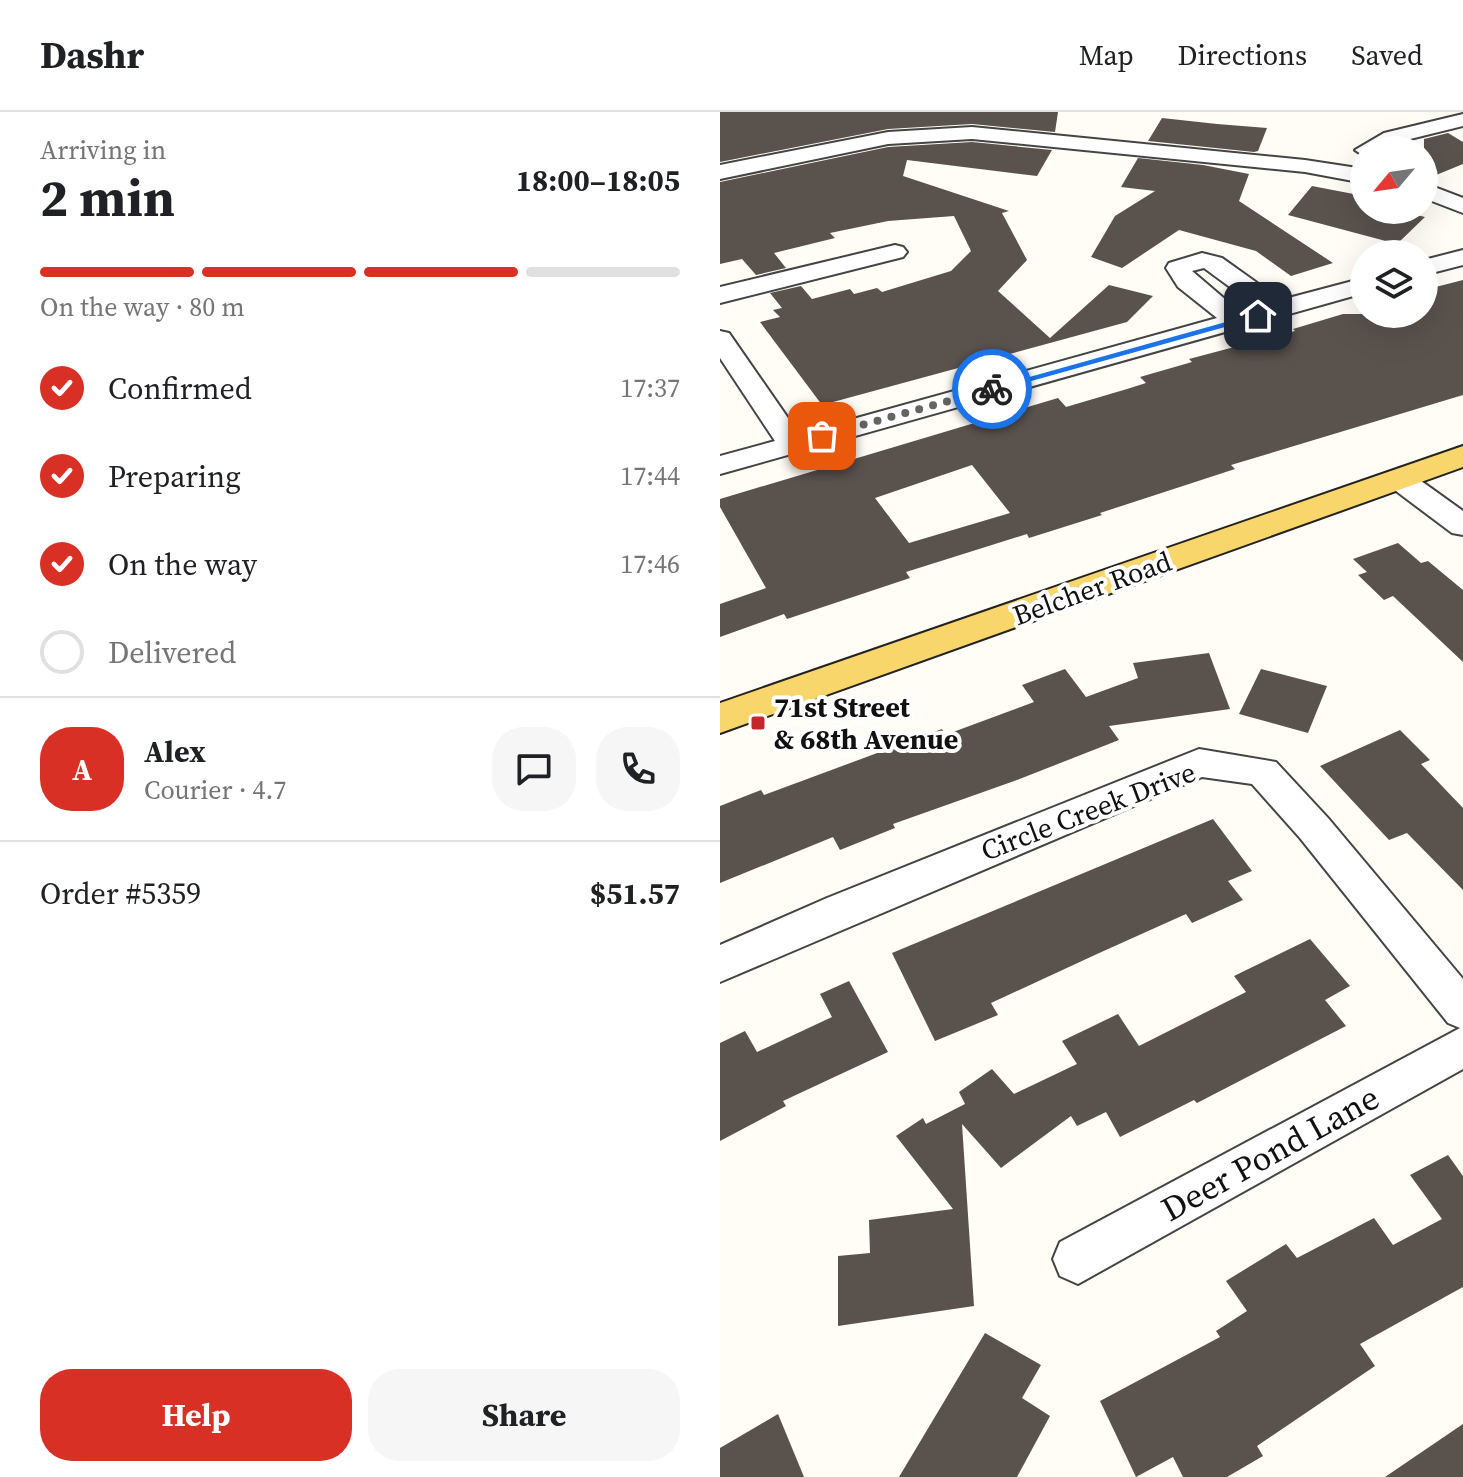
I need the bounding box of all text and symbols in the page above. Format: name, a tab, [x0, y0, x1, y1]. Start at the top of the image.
text: Dashr	[40, 29, 144, 81]
text: Map	[1079, 36, 1134, 74]
text: Directions	[1178, 36, 1307, 74]
text: Saved	[1351, 36, 1423, 74]
text: Arriving in	[40, 132, 166, 168]
north arrow	[1350, 136, 1438, 224]
map controls	[1350, 136, 1438, 328]
text: 18:00–18:05	[516, 160, 680, 201]
text: 2 min	[40, 162, 175, 233]
button: layers	[1350, 240, 1438, 328]
pin	[1224, 282, 1292, 350]
text: On the way · 80 m	[40, 289, 245, 325]
icon: home	[1236, 294, 1280, 338]
courier	[952, 349, 1032, 429]
icon: check	[40, 366, 84, 410]
icon: bike	[970, 367, 1014, 411]
text: Confirmed	[108, 368, 252, 409]
text: 17:37	[620, 370, 680, 406]
pin	[788, 402, 856, 470]
icon: bag	[800, 414, 844, 458]
icon: check	[40, 454, 84, 498]
text: Preparing	[108, 456, 241, 497]
text: 17:44	[620, 458, 680, 494]
icon: check	[40, 542, 84, 586]
street label: Belcher Road	[1007, 542, 1177, 634]
text: On the way	[108, 544, 257, 585]
text: 17:46	[620, 546, 680, 582]
text: Delivered	[108, 632, 236, 673]
place label: 71st Street & 68th Avenue	[774, 688, 958, 758]
marker: 71st Street & 68th Avenue	[749, 714, 767, 732]
button: chat	[492, 727, 576, 811]
button: phone	[596, 727, 680, 811]
text: Alex	[144, 731, 206, 772]
text: A	[72, 749, 92, 790]
street label: Circle Creek Drive	[975, 753, 1201, 869]
text: Courier · 4.7	[144, 772, 286, 808]
text: Order #5359	[40, 873, 201, 914]
text: $51.57	[590, 873, 680, 914]
street label: Deer Pond Lane	[1153, 1074, 1387, 1232]
button: Help	[40, 1369, 352, 1461]
button: Share	[368, 1369, 680, 1461]

